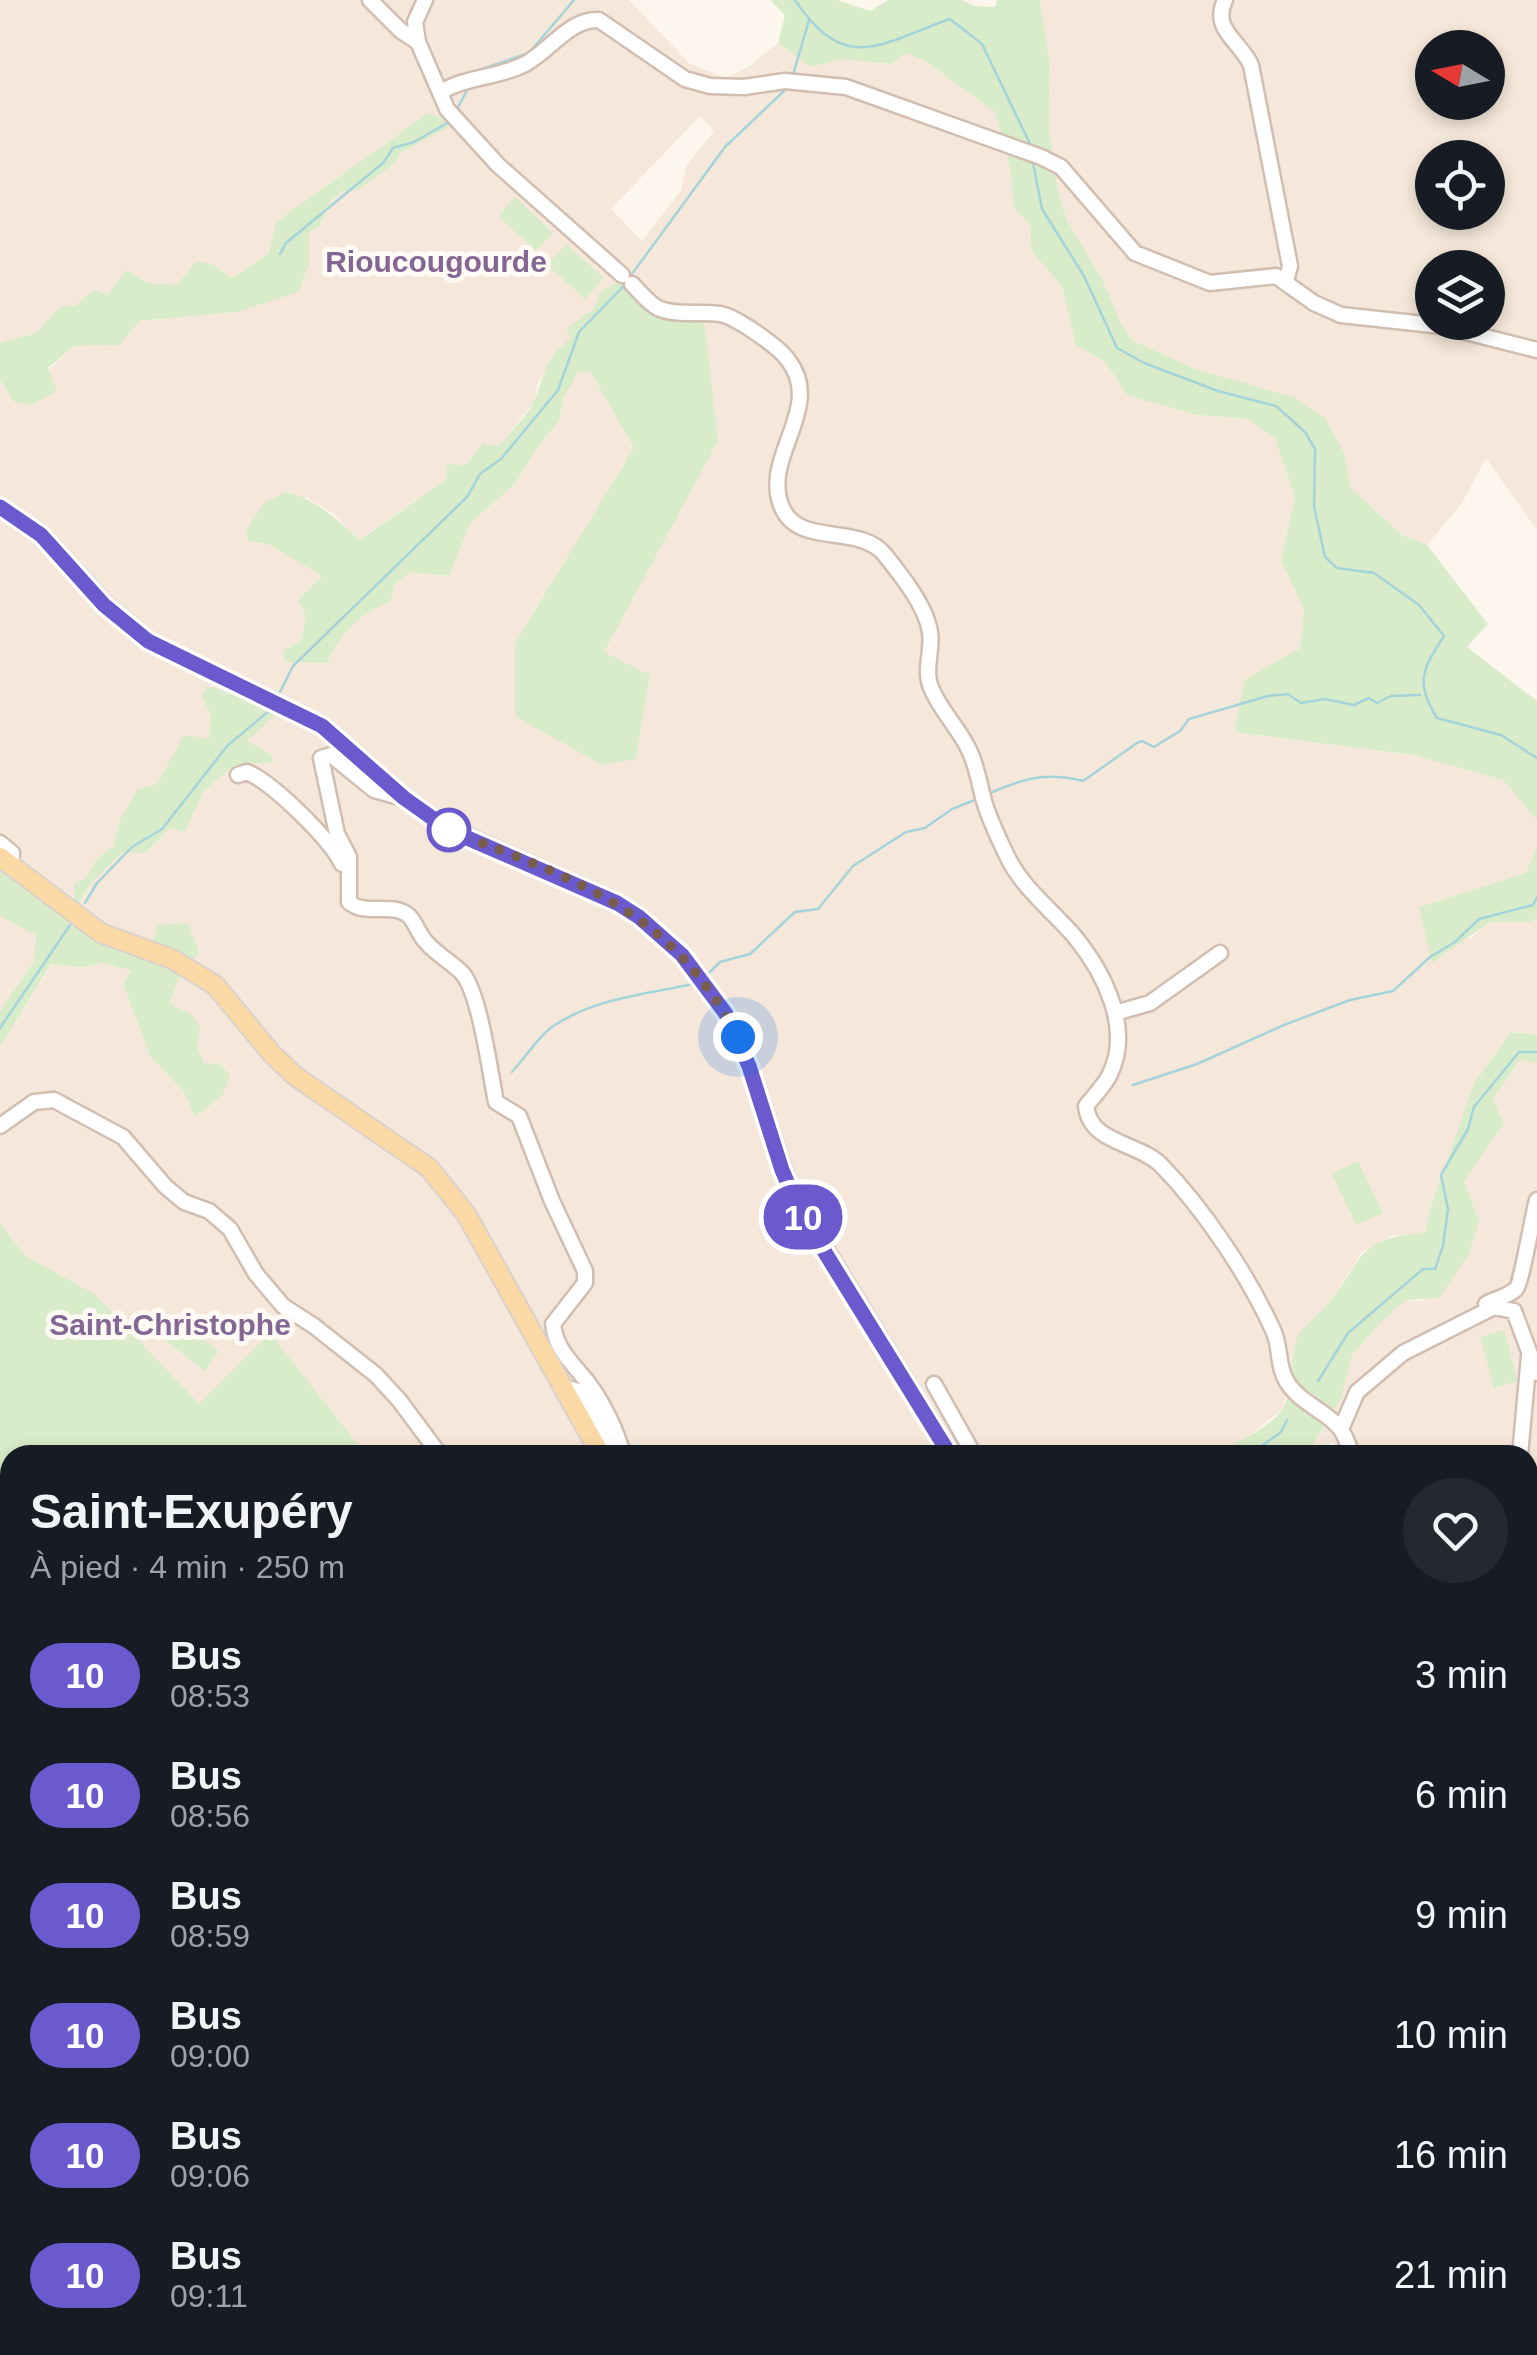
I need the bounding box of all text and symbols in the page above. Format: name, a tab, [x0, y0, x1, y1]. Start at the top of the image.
north arrow	[1415, 30, 1505, 120]
map controls	[1415, 30, 1505, 340]
button: locate	[1415, 140, 1505, 230]
district label: Rioucougourde	[325, 245, 547, 278]
button: layers	[1415, 250, 1505, 340]
unlabelled marker	[428, 809, 470, 851]
your location	[713, 1012, 763, 1062]
line badge: 10	[758, 1184, 848, 1250]
text: 10	[784, 1198, 822, 1237]
district label: Saint-Christophe	[49, 1308, 291, 1341]
button: heart	[1403, 1478, 1508, 1583]
text: Saint-Exupéry	[30, 1485, 353, 1538]
text: À pied · 4 min · 250 m	[30, 1549, 345, 1585]
text: Bus	[170, 1635, 242, 1677]
text: 3 min	[1415, 1654, 1508, 1696]
text: 10	[66, 1656, 104, 1695]
text: 08:53	[170, 1678, 250, 1714]
text: Bus	[170, 1755, 242, 1797]
text: 6 min	[1415, 1774, 1508, 1816]
text: 10	[66, 1776, 104, 1815]
text: 08:56	[170, 1798, 250, 1834]
text: Bus	[170, 1875, 242, 1917]
text: 9 min	[1415, 1894, 1508, 1936]
text: 10	[66, 1896, 104, 1935]
text: 08:59	[170, 1918, 250, 1954]
text: Bus	[170, 1995, 242, 2037]
text: 10 min	[1394, 2014, 1508, 2056]
text: 10	[66, 2016, 104, 2055]
text: 09:00	[170, 2038, 250, 2074]
text: Bus	[170, 2115, 242, 2157]
text: 16 min	[1394, 2134, 1508, 2176]
text: 10	[66, 2136, 104, 2175]
text: 09:06	[170, 2158, 250, 2194]
text: Bus	[170, 2235, 242, 2277]
text: 21 min	[1394, 2254, 1508, 2296]
text: 10	[66, 2256, 104, 2295]
text: 09:11	[170, 2278, 248, 2314]

